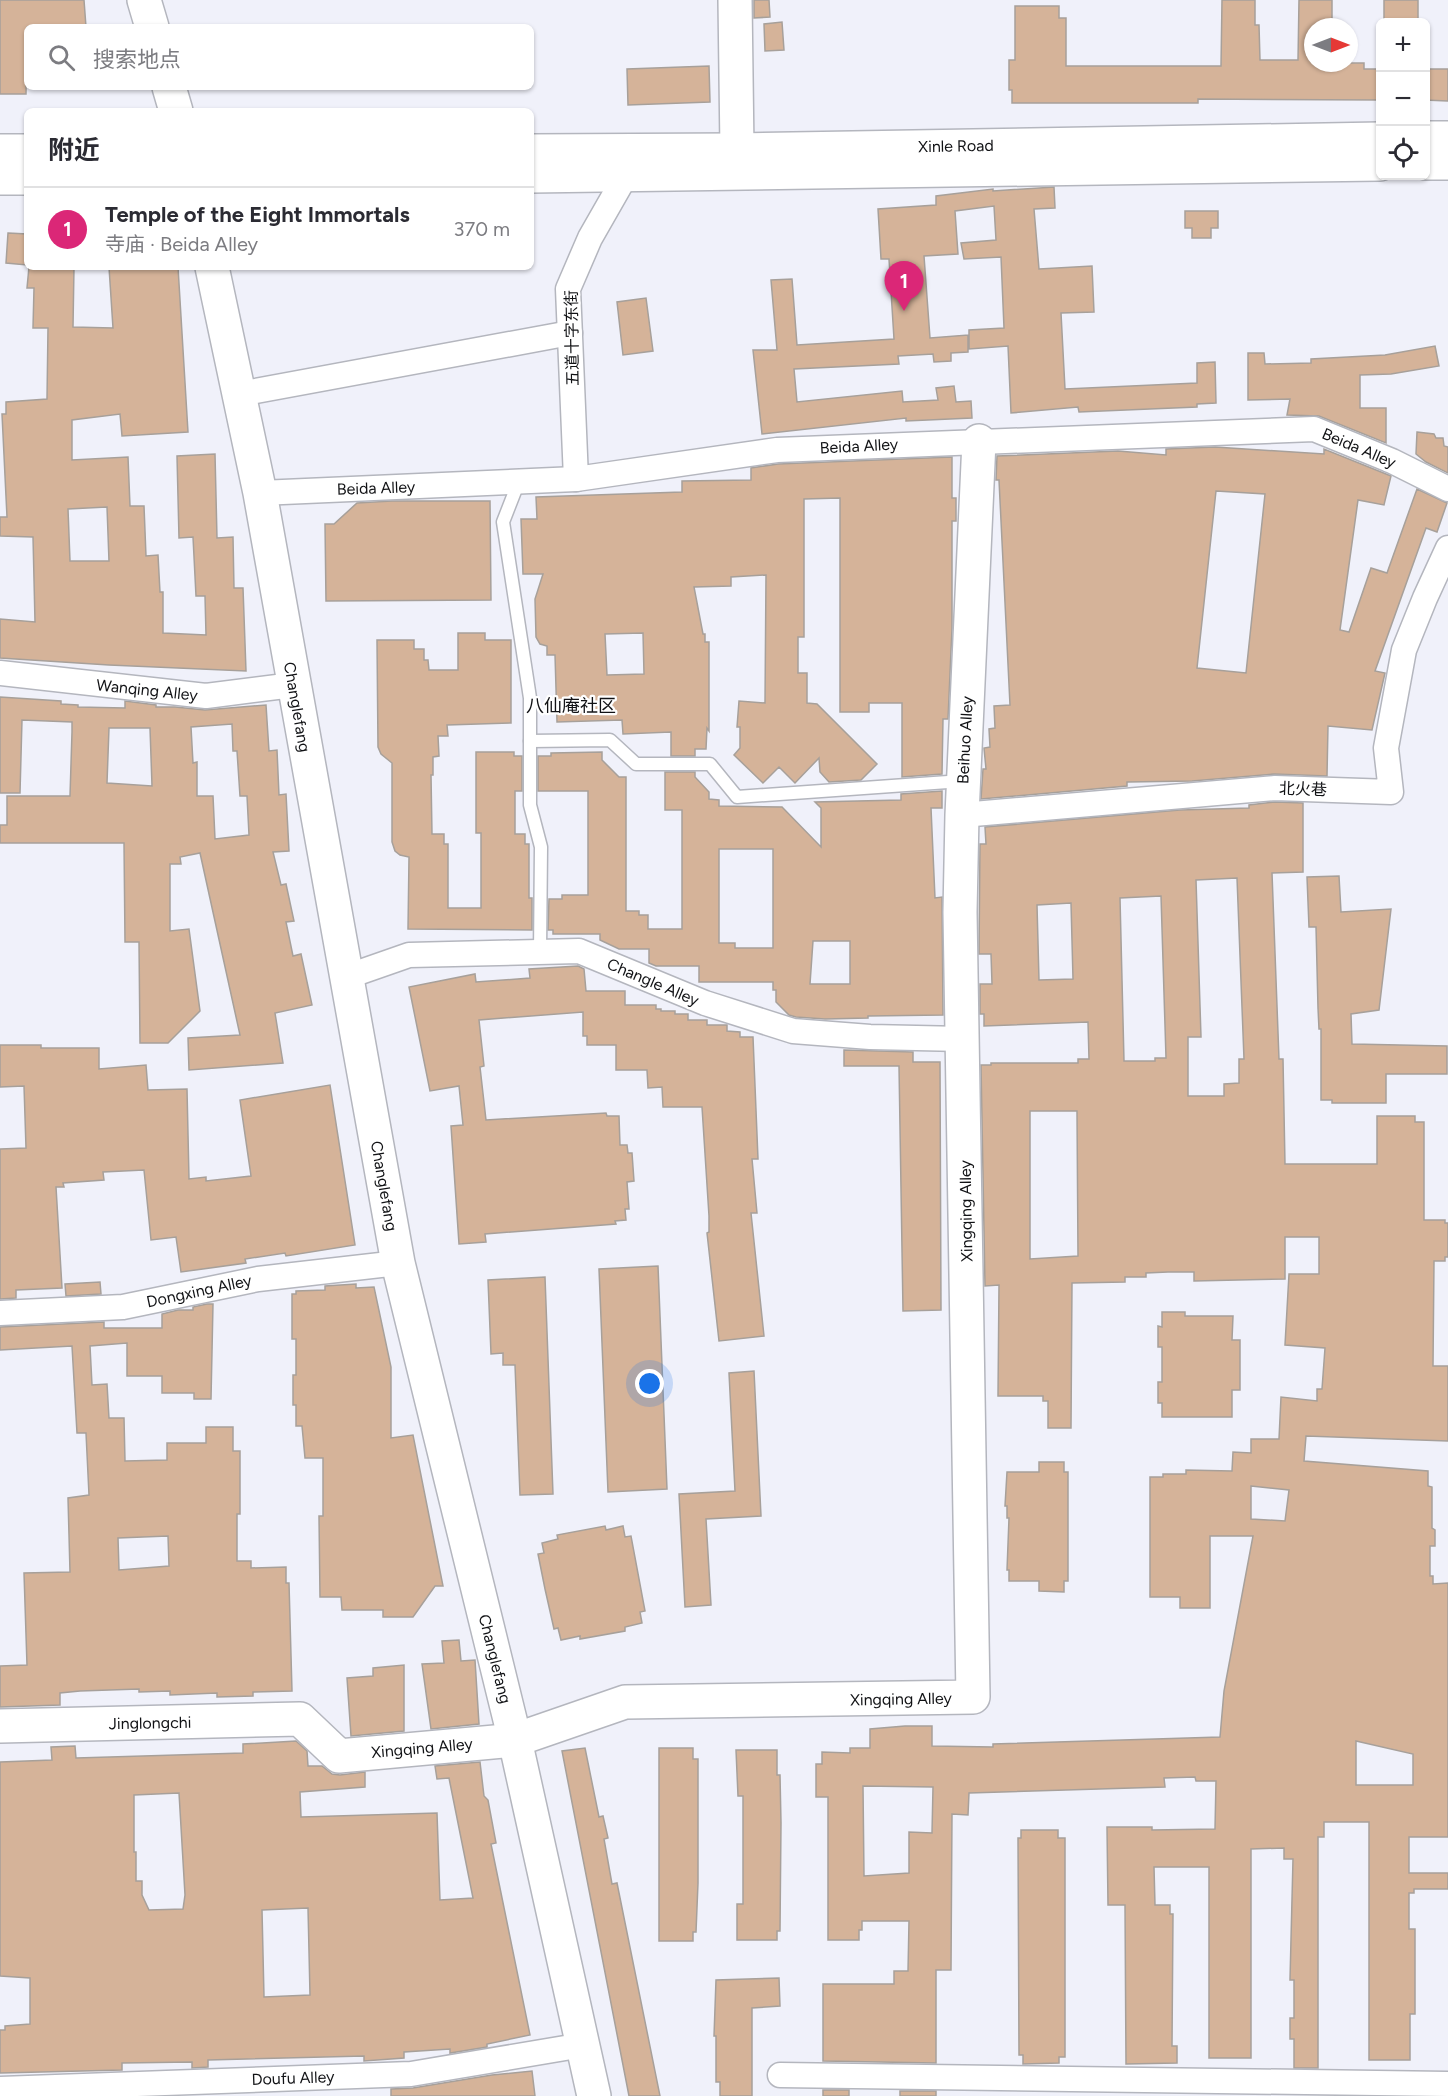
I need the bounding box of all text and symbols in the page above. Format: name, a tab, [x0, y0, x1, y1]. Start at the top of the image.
north arrow	[1304, 18, 1358, 72]
map controls	[1376, 18, 1430, 180]
button: +	[1376, 18, 1430, 72]
search box	[24, 24, 534, 90]
icon: search	[45, 41, 78, 74]
text: 搜索地点	[93, 46, 181, 73]
button: −	[1376, 72, 1430, 126]
button: locate	[1376, 126, 1430, 180]
text: 附近	[48, 134, 100, 166]
street label: Xinle Road	[918, 136, 994, 156]
text: Temple of the Eight Immortals	[105, 201, 410, 228]
text: 1	[63, 217, 72, 241]
text: 370 m	[454, 217, 510, 241]
text: 寺庙 · Beida Alley	[105, 232, 258, 256]
pin: 1	[884, 262, 924, 311]
street label: 五道十字东街	[562, 290, 582, 386]
street label: Beida Alley	[1319, 424, 1399, 472]
street label: Beida Alley	[819, 434, 899, 458]
street label: Beida Alley	[336, 477, 416, 499]
street label: Changlefang	[280, 660, 314, 754]
street label: Wanqing Alley	[95, 675, 199, 705]
district label: 八仙庵社区	[526, 695, 616, 717]
street label: Beihuo Alley	[953, 695, 977, 784]
street label: 北火巷	[1279, 779, 1327, 799]
street label: Changle Alley	[604, 954, 702, 1010]
street label: Changlefang	[367, 1139, 401, 1233]
street label: Xingqing Alley	[956, 1159, 976, 1262]
street label: Dongxing Alley	[145, 1270, 254, 1311]
your location	[635, 1369, 664, 1398]
street label: Changlefang	[475, 1612, 515, 1706]
street label: Xingqing Alley	[850, 1689, 953, 1709]
street label: Jinglongchi	[108, 1713, 192, 1733]
street label: Xingqing Alley	[370, 1734, 474, 1762]
street label: Doufu Alley	[251, 2067, 335, 2089]

